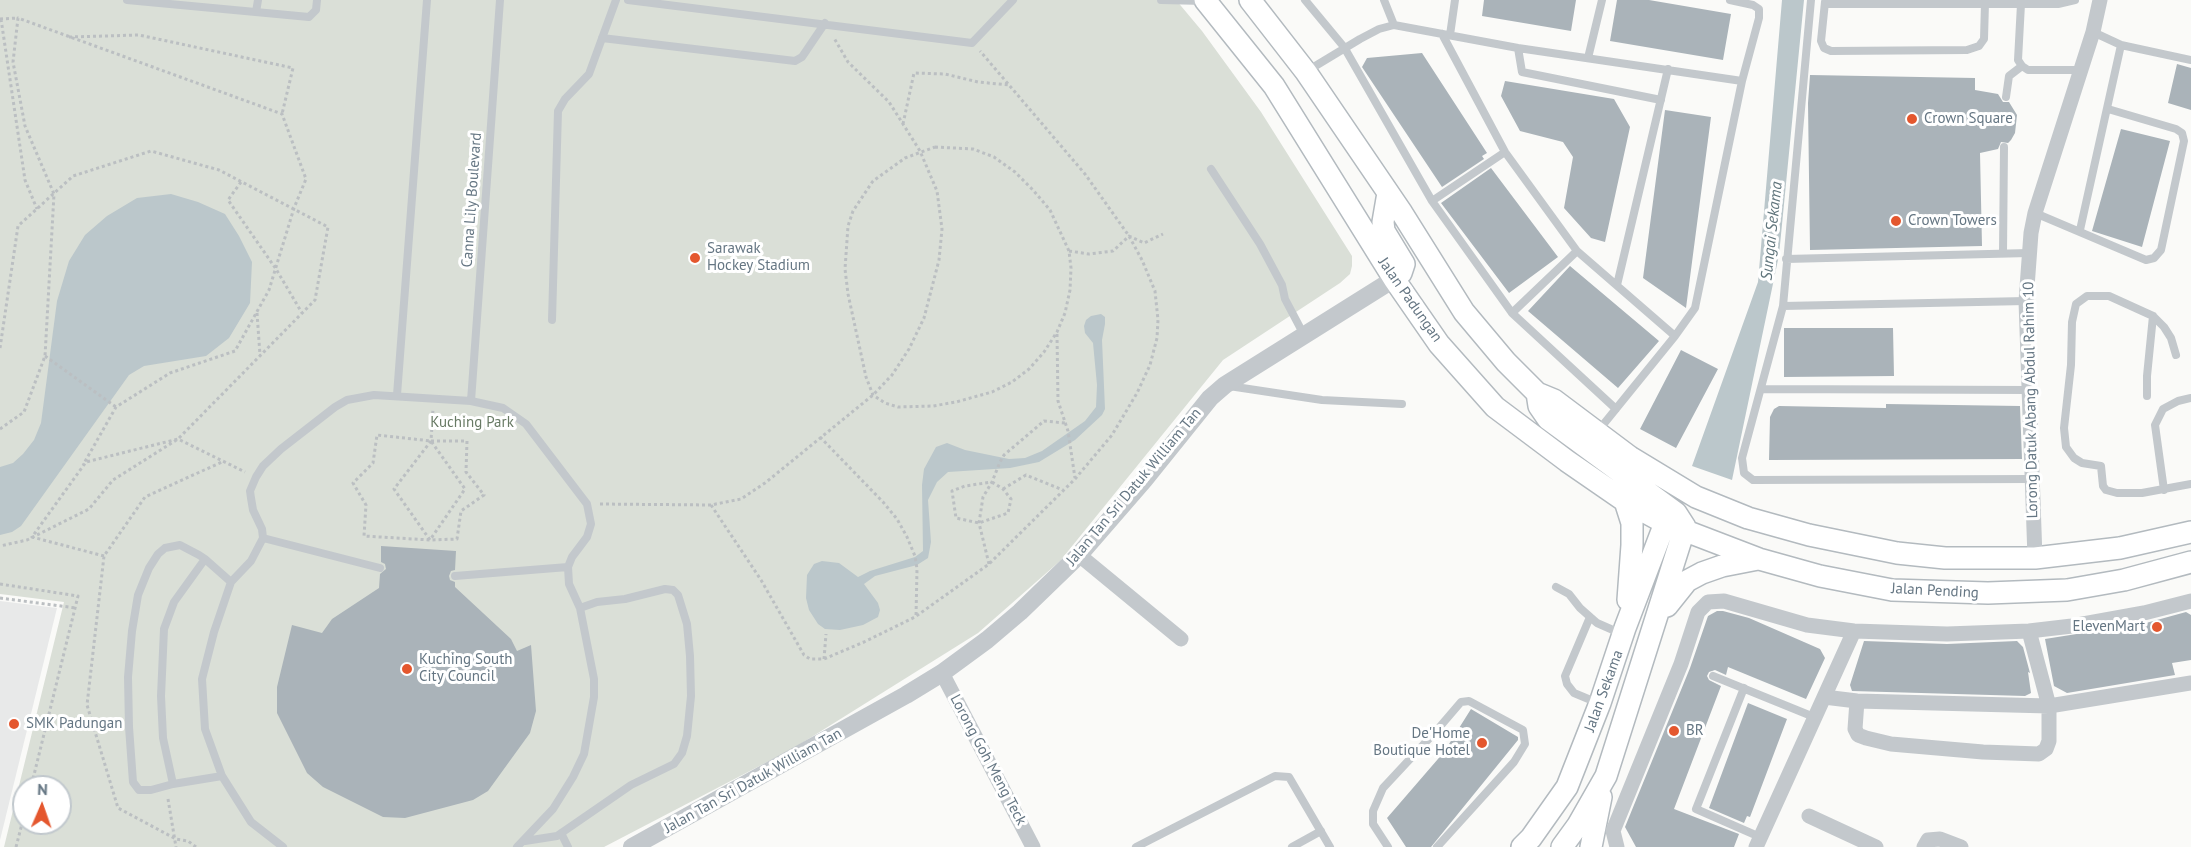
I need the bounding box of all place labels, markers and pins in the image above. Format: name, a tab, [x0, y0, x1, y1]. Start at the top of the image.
place label: Crown Square	[1924, 110, 2013, 128]
marker: Crown Square	[1905, 112, 1919, 126]
place label: Crown Towers	[1908, 212, 1997, 230]
marker: Crown Towers	[1889, 214, 1903, 228]
place label: Sarawak Hockey Stadium	[707, 240, 810, 275]
marker: Sarawak Hockey Stadium	[688, 251, 702, 265]
place label: ElevenMart	[2072, 618, 2145, 636]
marker: ElevenMart	[2150, 620, 2164, 634]
place label: Kuching South City Council	[419, 651, 512, 686]
marker: Kuching South City Council	[400, 662, 414, 676]
place label: SMK Padungan	[26, 715, 122, 733]
marker: SMK Padungan	[7, 717, 21, 731]
place label: BR	[1686, 722, 1704, 740]
marker: BR	[1667, 724, 1681, 738]
place label: De'Home Boutique Hotel	[1373, 725, 1470, 760]
marker: De'Home Boutique Hotel	[1475, 736, 1489, 750]

